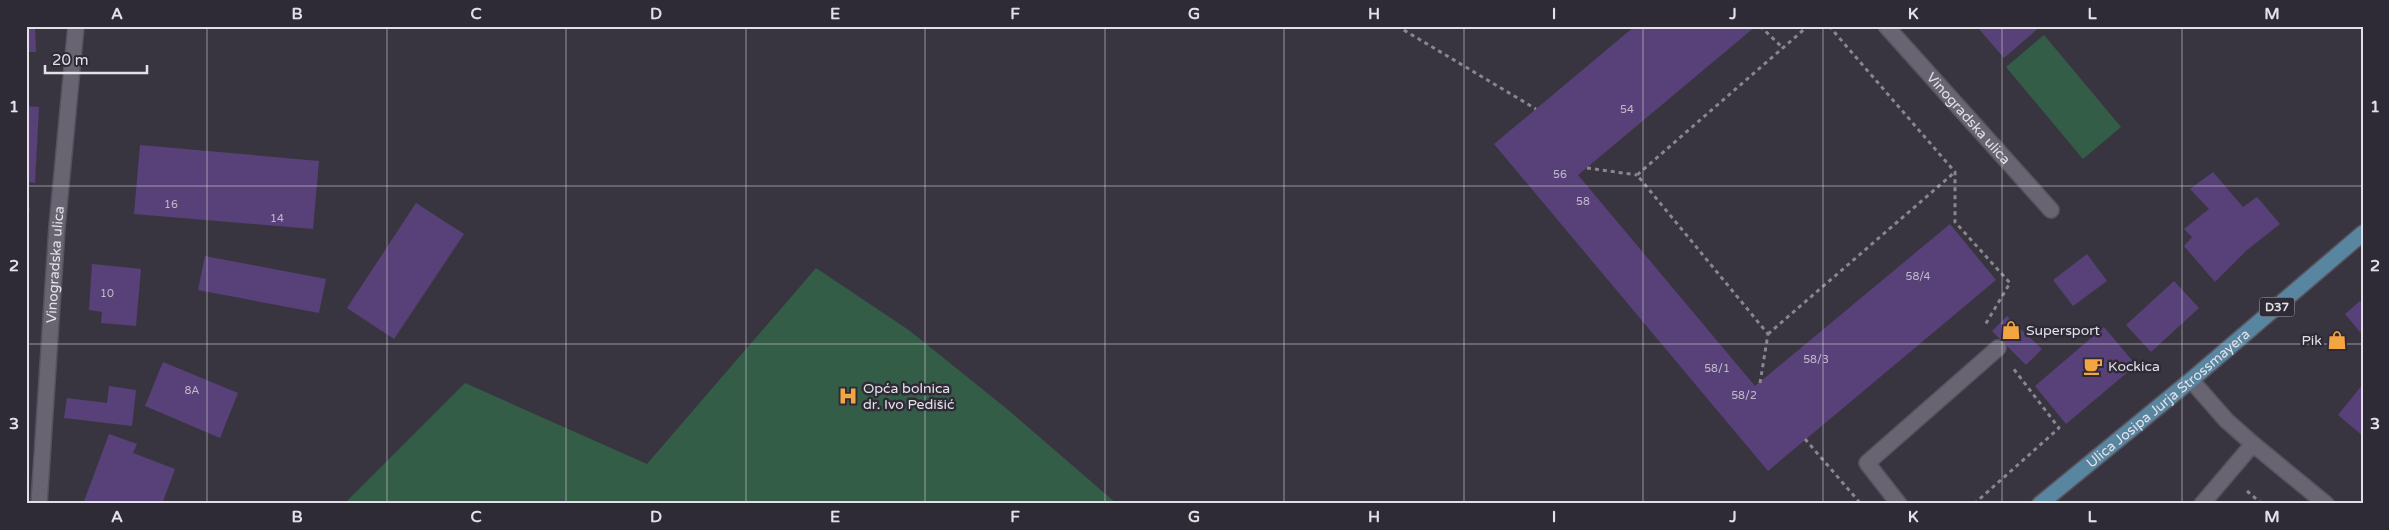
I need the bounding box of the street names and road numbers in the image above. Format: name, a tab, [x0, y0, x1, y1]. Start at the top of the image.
street label: Vinogradska ulica	[1923, 69, 2014, 168]
street label: Vinogradska ulica	[43, 205, 68, 324]
road number: D37	[2260, 298, 2294, 316]
street label: Ulica Josipa Jurja Strossmayera	[2083, 326, 2253, 471]

